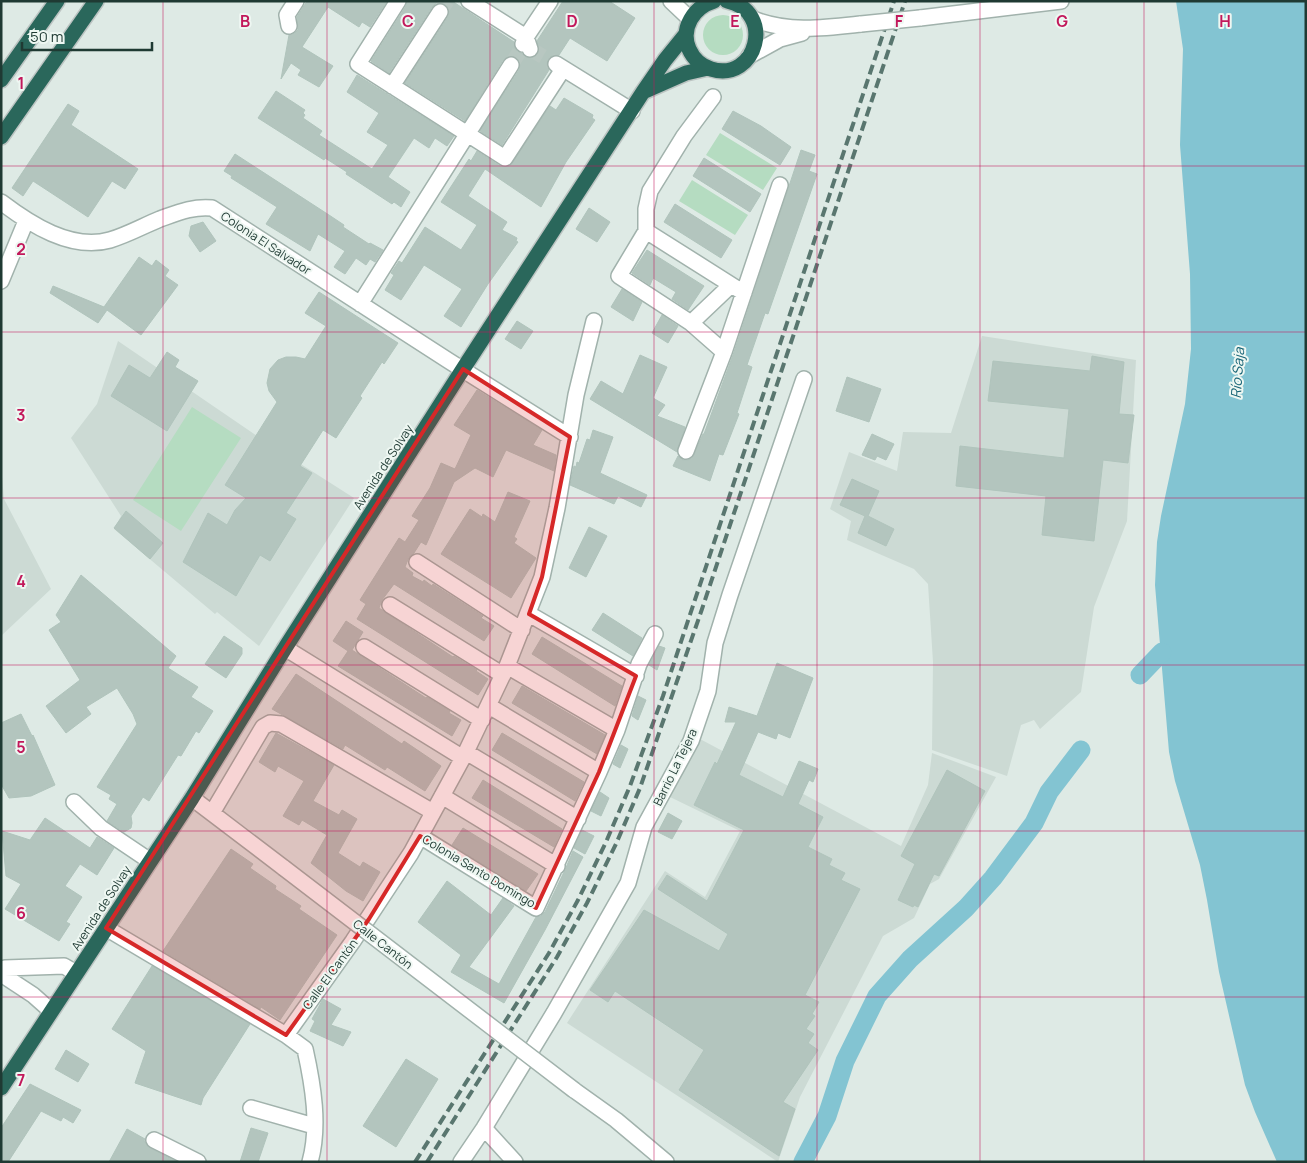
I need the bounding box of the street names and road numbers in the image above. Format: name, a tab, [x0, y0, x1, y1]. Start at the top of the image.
street label: Colonia El Salvador	[218, 207, 315, 279]
street label: Avenida de Solvay	[349, 421, 417, 513]
street label: Barrio La Tejera	[649, 725, 701, 809]
street label: Colonia Santo Domingo	[419, 830, 539, 912]
street label: Avenida de Solvay	[67, 862, 135, 954]
street label: Calle Cantón	[350, 915, 416, 973]
street label: Calle El Cantón	[299, 935, 361, 1013]

